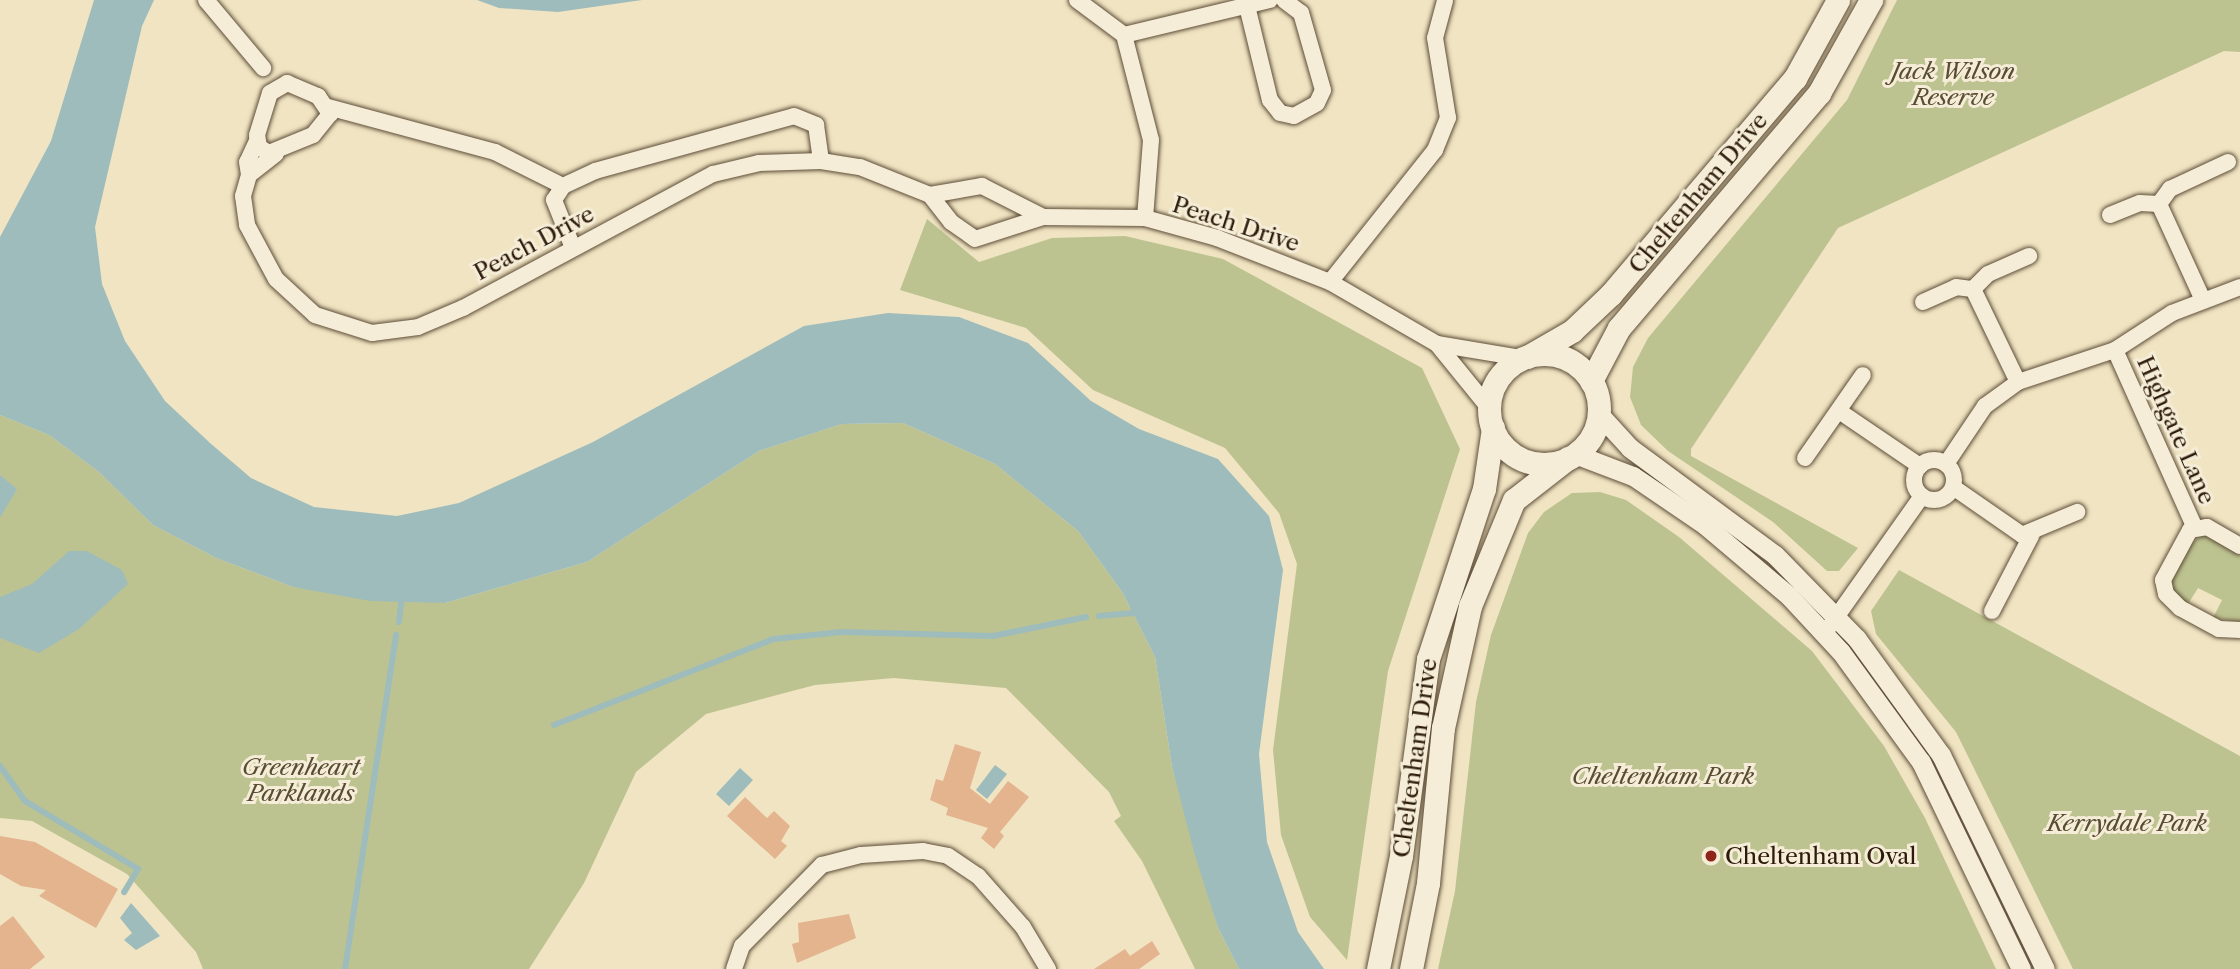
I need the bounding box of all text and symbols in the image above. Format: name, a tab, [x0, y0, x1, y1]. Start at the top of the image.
park label: Jack Wilson Reserve	[1891, 57, 2015, 111]
street label: Cheltenham Drive	[1623, 107, 1773, 279]
street label: Peach Drive	[1169, 190, 1303, 258]
street label: Peach Drive	[469, 200, 599, 286]
street label: Highgate Lane	[2131, 352, 2221, 508]
street label: Cheltenham Drive	[1387, 657, 1443, 859]
park label: Greenheart Parklands	[242, 753, 360, 807]
park label: Cheltenham Park	[1572, 762, 1754, 790]
park label: Kerrydale Park	[2047, 809, 2207, 837]
place label: Cheltenham Oval	[1725, 842, 1916, 870]
marker: Cheltenham Oval	[1703, 848, 1719, 864]

